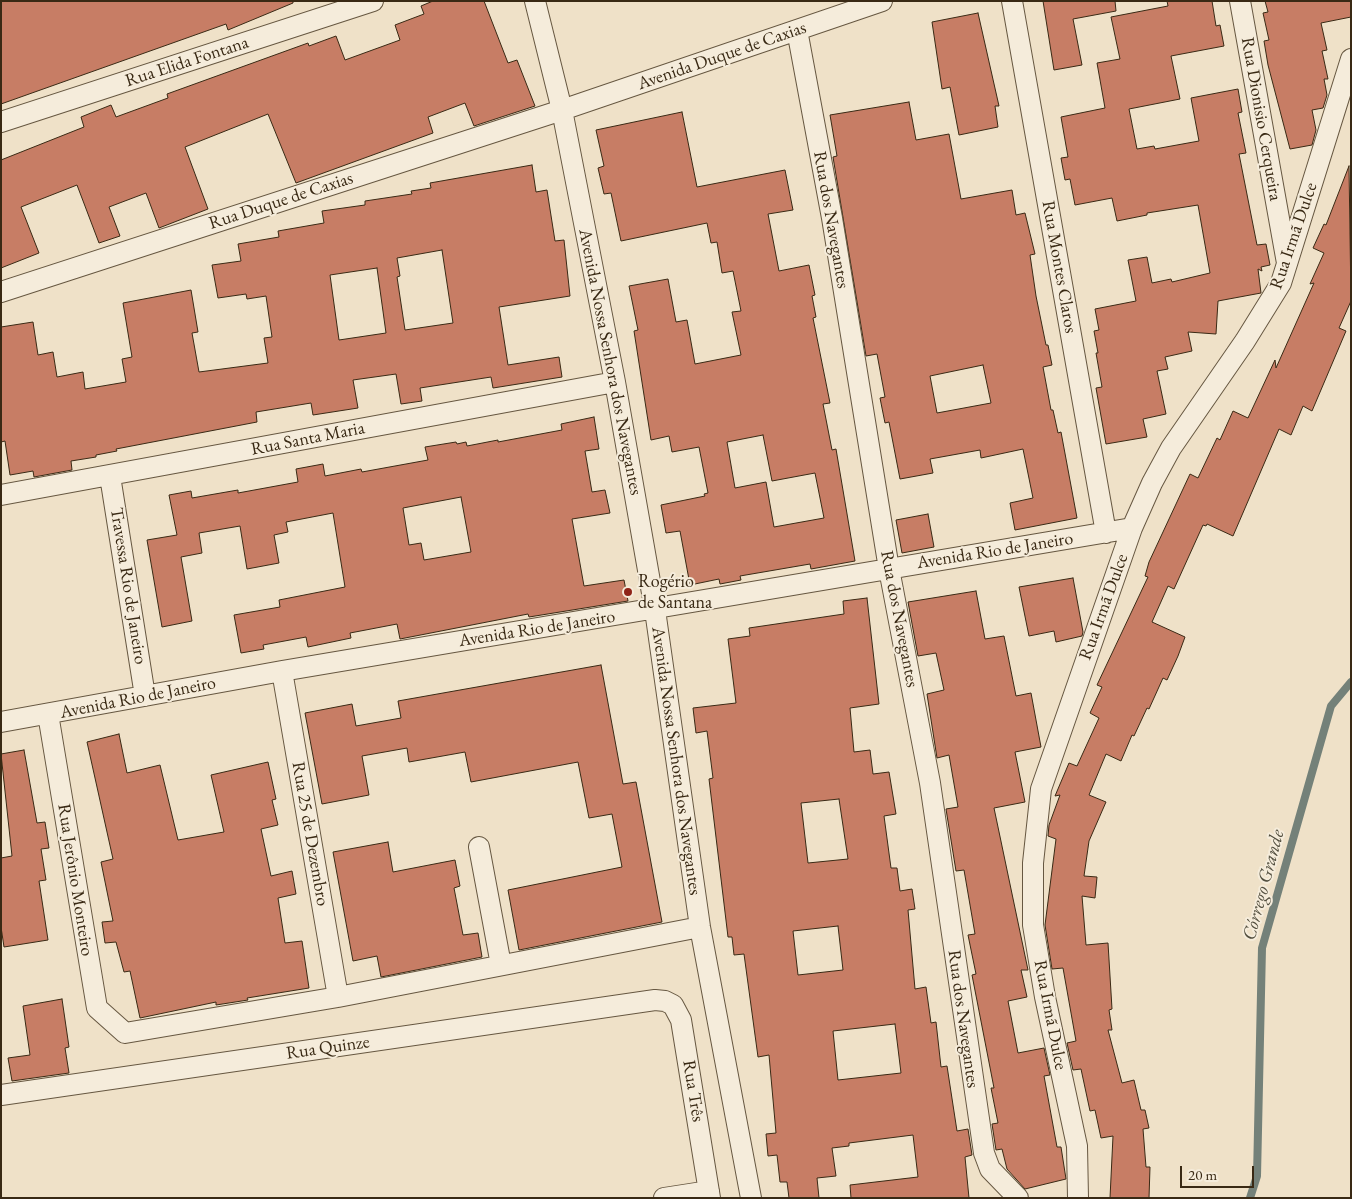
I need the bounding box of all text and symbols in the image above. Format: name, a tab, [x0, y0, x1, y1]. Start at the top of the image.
street label: Avenida Duque de Caxias	[635, 17, 809, 95]
street label: Rua Elida Fontana	[123, 32, 251, 92]
street label: Rua Dionisio Cerqueira	[1236, 35, 1286, 203]
street label: Rua dos Navegantes	[808, 150, 854, 290]
street label: Rua Duque de Caxias	[206, 167, 356, 235]
street label: Rua Irmã Dulce	[1266, 180, 1322, 292]
street label: Rua Montes Claros	[1037, 199, 1081, 335]
street label: Avenida Nossa Senhora dos Navegantes	[574, 227, 646, 497]
street label: Rua Santa Maria	[249, 417, 367, 461]
street label: Travessa Rio de Janeiro	[105, 506, 151, 666]
street label: Avenida Rio de Janeiro	[915, 528, 1075, 574]
street label: Rua dos Navegantes	[875, 549, 923, 689]
street label: Rua Irmã Dulce	[1075, 551, 1133, 663]
place label: Rogério de Santana	[638, 571, 712, 614]
marker: Rogério de Santana	[622, 586, 634, 598]
street label: Avenida Rio de Janeiro	[457, 606, 617, 652]
street label: Avenida Nossa Senhora dos Navegantes	[646, 625, 706, 897]
street label: Avenida Rio de Janeiro	[58, 672, 218, 724]
street label: Rua 25 de Dezembro	[287, 760, 333, 908]
street label: Rua Jerônio Monteiro	[52, 802, 98, 958]
water label: Córrego Grande	[1238, 827, 1290, 943]
street label: Rua dos Navegantes	[943, 949, 983, 1089]
street label: Rua Irmã Dulce	[1029, 958, 1071, 1072]
street label: Rua Quinze	[285, 1031, 371, 1065]
street label: Rua Três	[677, 1059, 709, 1123]
scale bar	[1182, 1156, 1256, 1188]
text: 20 m	[1188, 1165, 1217, 1184]

